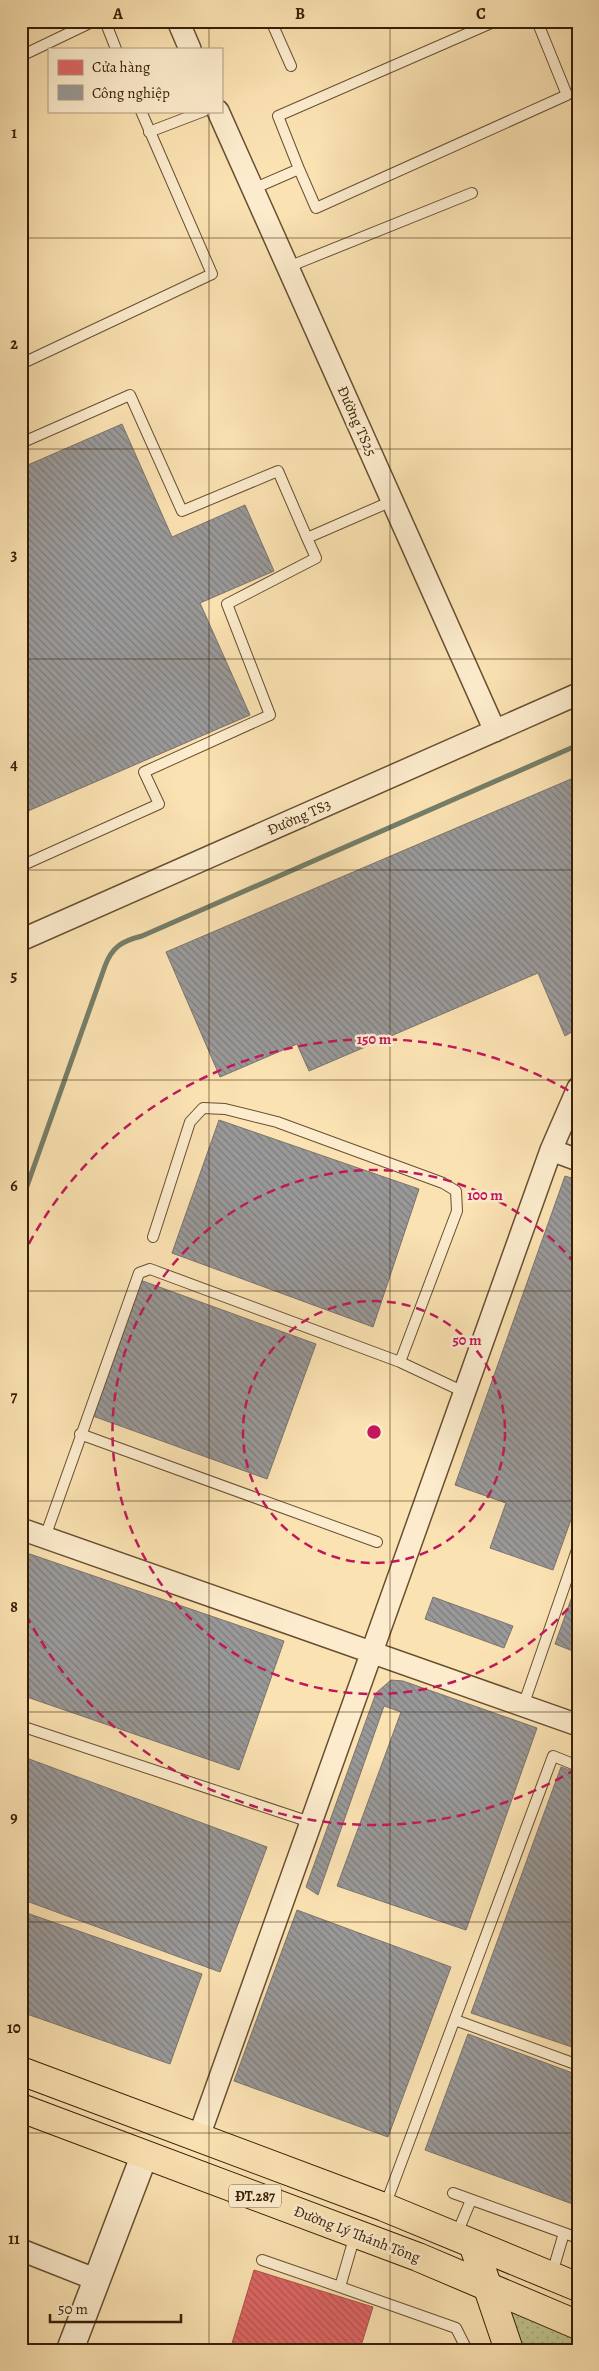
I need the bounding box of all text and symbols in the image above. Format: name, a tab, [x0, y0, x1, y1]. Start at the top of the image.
text: A	[112, 3, 124, 25]
text: B	[295, 3, 305, 25]
text: C	[476, 3, 486, 25]
legend	[48, 48, 222, 112]
text: Cửa hàng	[92, 57, 151, 77]
text: Công nghiệp	[92, 83, 170, 103]
text: 1	[11, 122, 17, 144]
text: 2	[10, 333, 18, 355]
street label: Đường TS25	[333, 383, 381, 459]
text: 3	[11, 544, 18, 566]
text: 4	[10, 754, 18, 776]
street label: Đường TS3	[264, 794, 334, 840]
text: 5	[11, 965, 18, 987]
text: 150 m	[357, 1029, 392, 1049]
text: 6	[10, 1175, 18, 1197]
text: 100 m	[467, 1185, 503, 1205]
text: 50 m	[452, 1330, 482, 1350]
text: 7	[11, 1386, 18, 1408]
centre of rings	[365, 1423, 383, 1441]
text: 8	[10, 1596, 18, 1618]
text: 9	[10, 1807, 18, 1829]
text: 10	[7, 2017, 21, 2039]
road number: ĐT.287	[229, 2184, 281, 2208]
street label: Đường Lý Thánh Tông	[291, 2201, 424, 2268]
text: 11	[8, 2228, 20, 2250]
scale bar	[50, 2291, 181, 2323]
text: 50 m	[58, 2299, 88, 2319]

